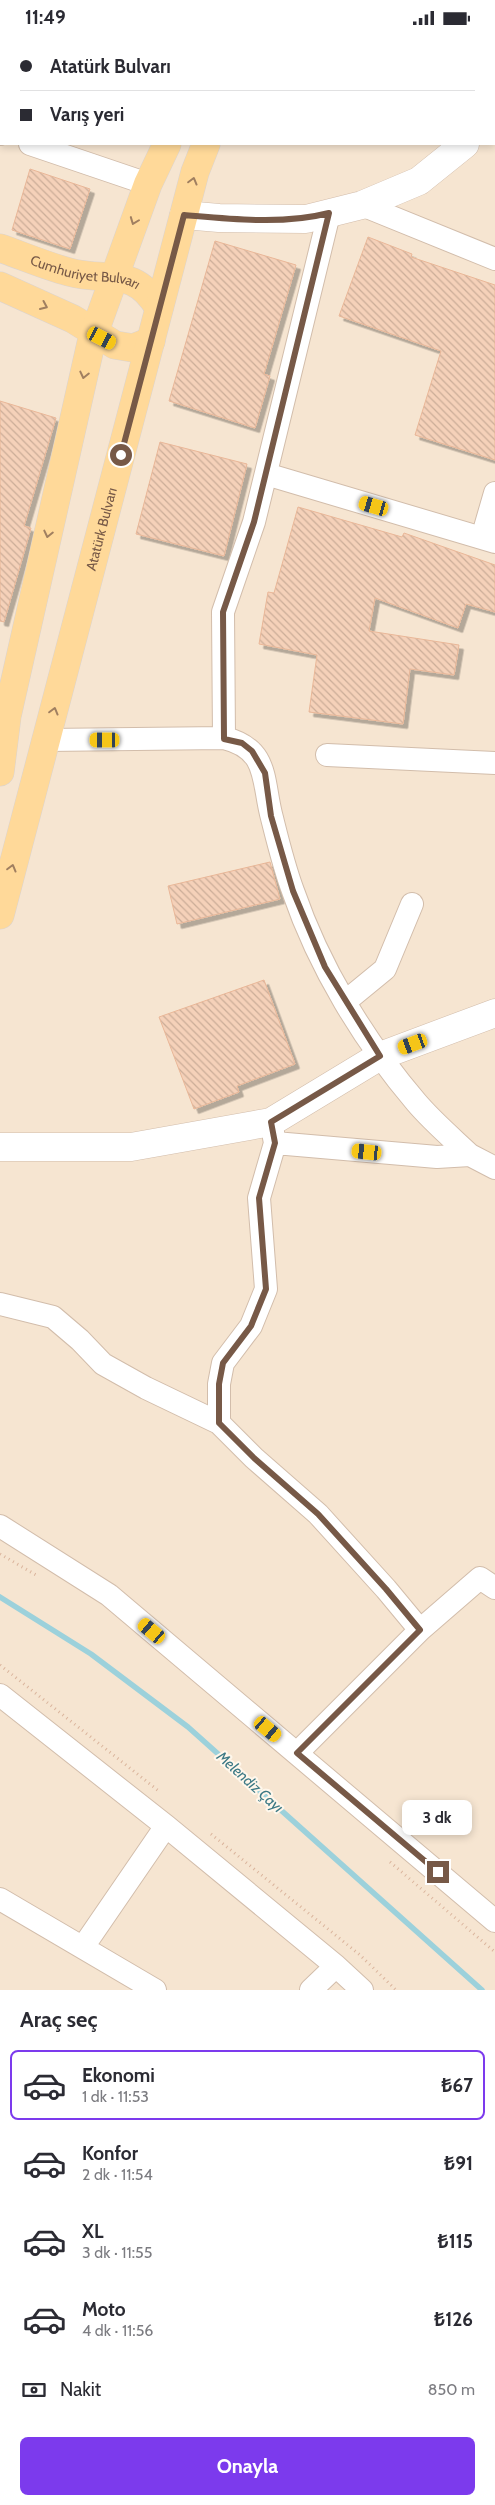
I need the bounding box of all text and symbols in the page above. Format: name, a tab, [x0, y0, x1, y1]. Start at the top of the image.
text: 11:49	[25, 6, 66, 29]
text: Atatürk Bulvarı	[50, 55, 171, 78]
text: Varış yeri	[50, 103, 124, 126]
one-way arrow	[187, 178, 197, 186]
one-way arrow	[130, 216, 140, 225]
street label: Cumhuriyet Bulvarı	[28, 251, 144, 293]
one-way arrow	[39, 300, 48, 310]
car	[85, 325, 118, 351]
one-way arrow	[79, 371, 90, 379]
route start	[110, 444, 132, 466]
street label: Atatürk Bulvarı	[82, 485, 121, 573]
car	[357, 495, 390, 517]
one-way arrow	[43, 529, 54, 538]
one-way arrow	[48, 707, 58, 715]
car	[90, 733, 120, 748]
one-way arrow	[7, 864, 17, 872]
car	[396, 1032, 429, 1056]
car	[351, 1143, 382, 1161]
car	[135, 1616, 168, 1646]
car	[251, 1714, 284, 1744]
water label: Melendiz Çayı	[212, 1747, 287, 1816]
callout: 3 dk	[403, 1799, 473, 1835]
text: 3 dk	[422, 1808, 452, 1827]
route end	[427, 1861, 449, 1883]
text: Araç seç	[20, 2006, 97, 2033]
icon: car	[22, 2063, 67, 2108]
text: Ekonomi	[82, 2064, 155, 2087]
text: ₺67	[441, 2074, 473, 2097]
text: 1 dk · 11:53	[82, 2087, 149, 2106]
icon: car	[22, 2141, 67, 2186]
text: Konfor	[82, 2142, 138, 2165]
text: ₺91	[444, 2152, 473, 2175]
text: 2 dk · 11:54	[82, 2165, 153, 2184]
icon: car	[22, 2219, 67, 2264]
text: XL	[82, 2220, 103, 2243]
text: ₺115	[437, 2230, 473, 2253]
text: 3 dk · 11:55	[82, 2243, 152, 2262]
icon: car	[22, 2297, 67, 2342]
text: Moto	[82, 2298, 126, 2321]
text: ₺126	[434, 2308, 473, 2331]
text: 4 dk · 11:56	[82, 2321, 153, 2340]
icon: cash	[20, 2376, 48, 2404]
text: Nakit	[60, 2378, 101, 2401]
text: 850 m	[428, 2380, 475, 2399]
button: Onayla	[20, 2437, 475, 2495]

